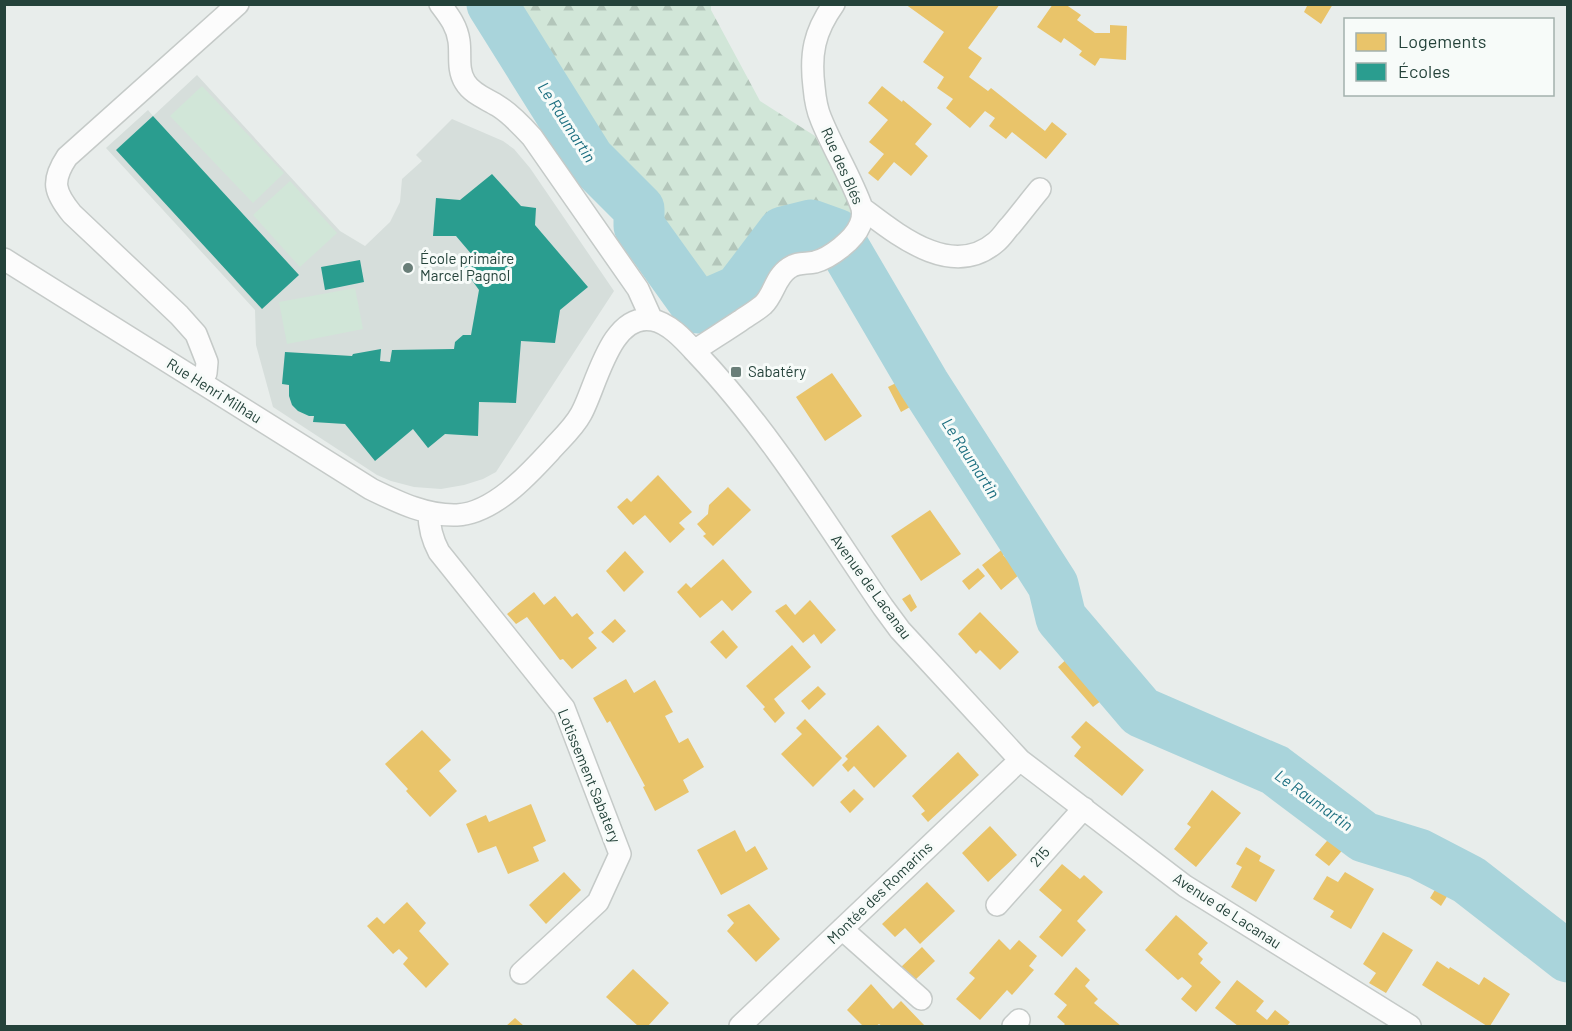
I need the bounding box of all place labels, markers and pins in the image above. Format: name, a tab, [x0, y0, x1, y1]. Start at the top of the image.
place label: École primaire Marcel Pagnol	[420, 249, 514, 284]
marker: École primaire Marcel Pagnol	[401, 261, 415, 275]
place label: Sabatéry	[748, 362, 806, 380]
marker: Sabatéry	[729, 365, 743, 379]

